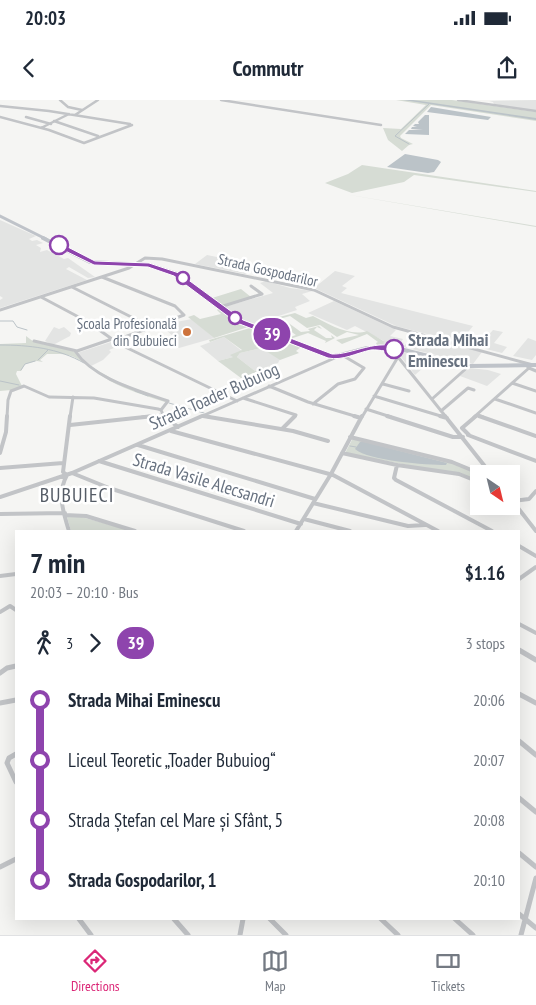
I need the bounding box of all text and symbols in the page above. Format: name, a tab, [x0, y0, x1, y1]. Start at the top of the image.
text: 20:03	[25, 6, 66, 30]
icon: back	[15, 54, 43, 82]
text: Commutr	[232, 54, 304, 82]
icon: share	[493, 54, 521, 82]
unlabelled marker	[49, 235, 69, 255]
street label: Strada Gospodarilor	[216, 249, 321, 291]
unlabelled marker	[176, 271, 190, 285]
unlabelled marker	[228, 311, 242, 325]
place label: Școala Profesională din Bubuieci	[77, 314, 177, 350]
line badge: 39	[250, 318, 294, 350]
text: 39	[263, 322, 281, 345]
marker: Școala Profesională din Bubuieci	[181, 326, 193, 338]
place label: Strada Mihai Eminescu	[408, 328, 489, 372]
marker: Strada Mihai Eminescu	[384, 339, 404, 359]
street label: Strada Toader Bubuiog	[146, 357, 282, 435]
street label: Strada Vasile Alecsandri	[130, 447, 278, 513]
north arrow	[470, 465, 520, 515]
map controls	[470, 465, 520, 515]
district label: BUBUIECI	[40, 482, 114, 508]
text: 7 min	[30, 544, 85, 581]
text: $1.16	[465, 561, 505, 585]
text: 20:03 – 20:10 · Bus	[30, 582, 138, 602]
icon: walk	[30, 629, 58, 657]
icon: forward	[81, 629, 109, 657]
text: 39	[127, 631, 144, 654]
text: 3	[66, 633, 73, 653]
text: 3 stops	[465, 633, 505, 653]
text: Strada Mihai Eminescu	[68, 688, 220, 712]
text: 20:06	[473, 690, 505, 710]
text: Liceul Teoretic „Toader Bubuiog“	[68, 748, 276, 772]
text: 20:07	[473, 750, 505, 770]
text: Strada Ștefan cel Mare și Sfânt, 5	[68, 808, 283, 832]
text: 20:08	[473, 810, 505, 830]
text: Strada Gospodarilor, 1	[68, 868, 217, 892]
text: 20:10	[473, 870, 505, 890]
tab: Directions	[71, 947, 120, 995]
tab: Map	[261, 947, 289, 995]
tab: Tickets	[431, 947, 465, 995]

